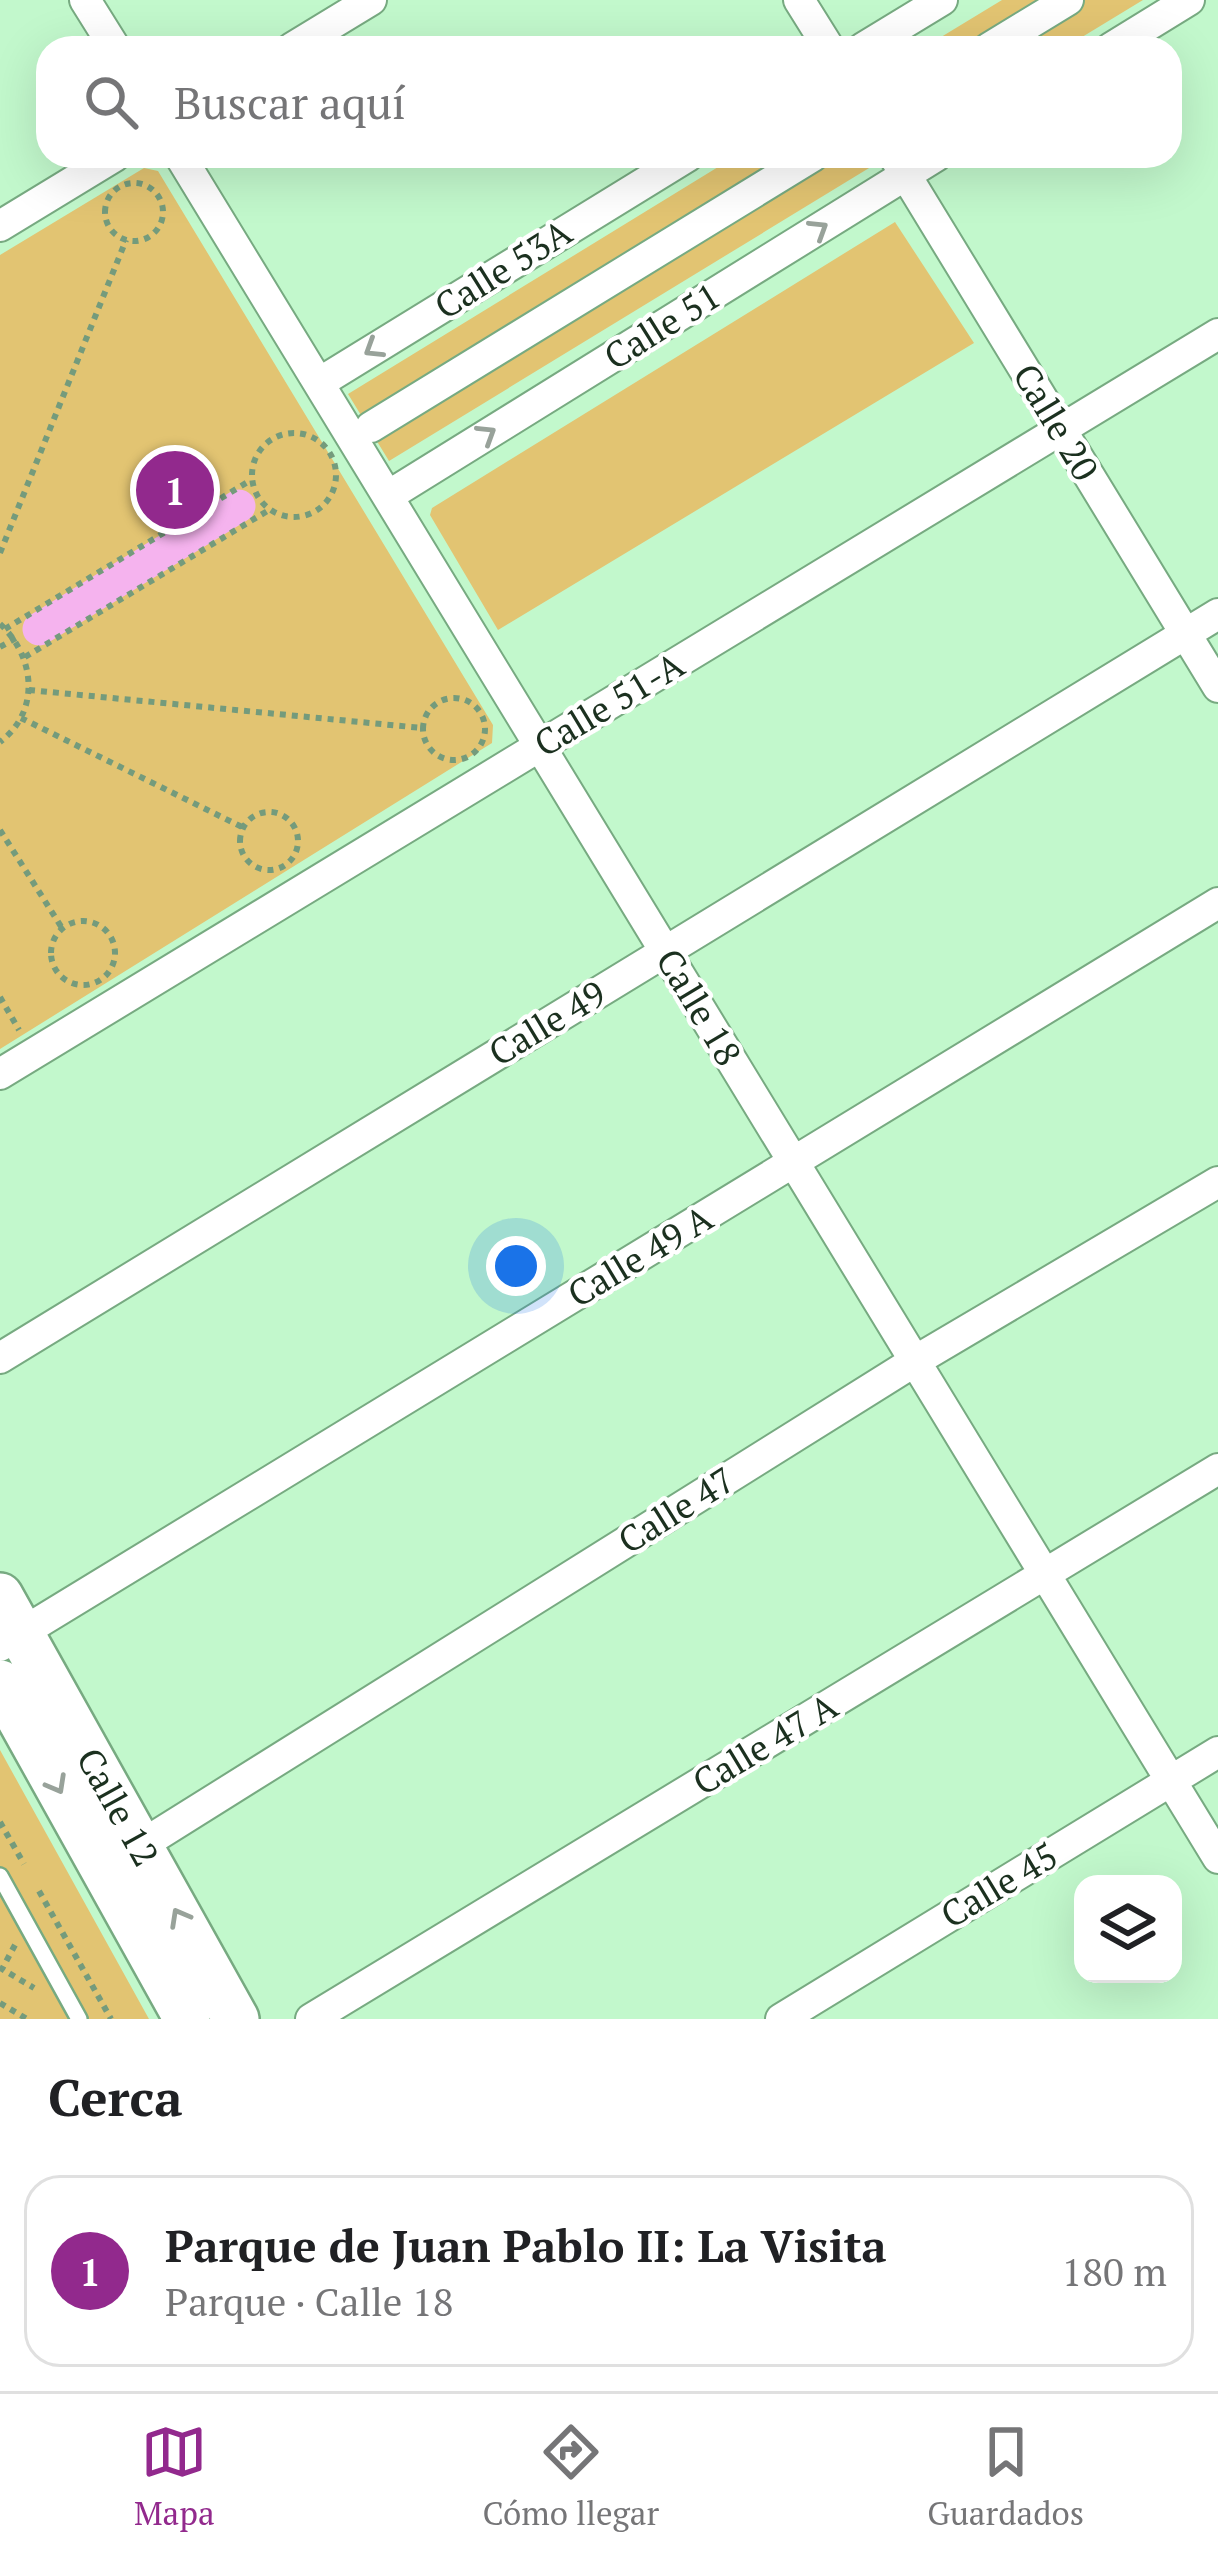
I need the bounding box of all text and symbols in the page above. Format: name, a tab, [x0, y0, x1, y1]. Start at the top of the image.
search box	[36, 36, 1182, 168]
icon: search	[78, 69, 144, 135]
text: Buscar aquí	[174, 72, 406, 132]
street label: Calle 53A	[425, 208, 580, 329]
one-way arrow	[806, 221, 828, 243]
street label: Calle 51	[595, 272, 729, 379]
one-way arrow	[365, 335, 387, 357]
street label: Calle 20	[1003, 355, 1110, 489]
one-way arrow	[474, 426, 496, 449]
pin: 1	[136, 445, 214, 535]
street label: Calle 51-A	[525, 640, 693, 767]
street label: Calle 18	[646, 940, 753, 1074]
street label: Calle 49	[480, 969, 614, 1076]
street label: Calle 49 A	[559, 1194, 721, 1317]
your location	[486, 1236, 546, 1296]
street label: Calle 47	[609, 1456, 743, 1563]
street label: Calle 47 A	[684, 1682, 846, 1805]
street label: Calle 12	[67, 1739, 170, 1874]
one-way arrow	[43, 1773, 66, 1794]
street label: Calle 45	[932, 1831, 1066, 1938]
map controls	[1074, 1875, 1182, 1983]
button: layers	[1074, 1875, 1182, 1983]
one-way arrow	[170, 1908, 193, 1929]
text: Cerca	[48, 2063, 183, 2131]
text: Parque de Juan Pablo II: La Visita	[165, 2215, 887, 2275]
text: 1	[79, 2245, 101, 2297]
text: 180 m	[1062, 2245, 1167, 2297]
text: Parque · Calle 18	[165, 2275, 454, 2327]
tab: Mapa	[134, 2419, 215, 2534]
tab: Cómo llegar	[483, 2419, 659, 2534]
tab: Guardados	[927, 2419, 1084, 2534]

